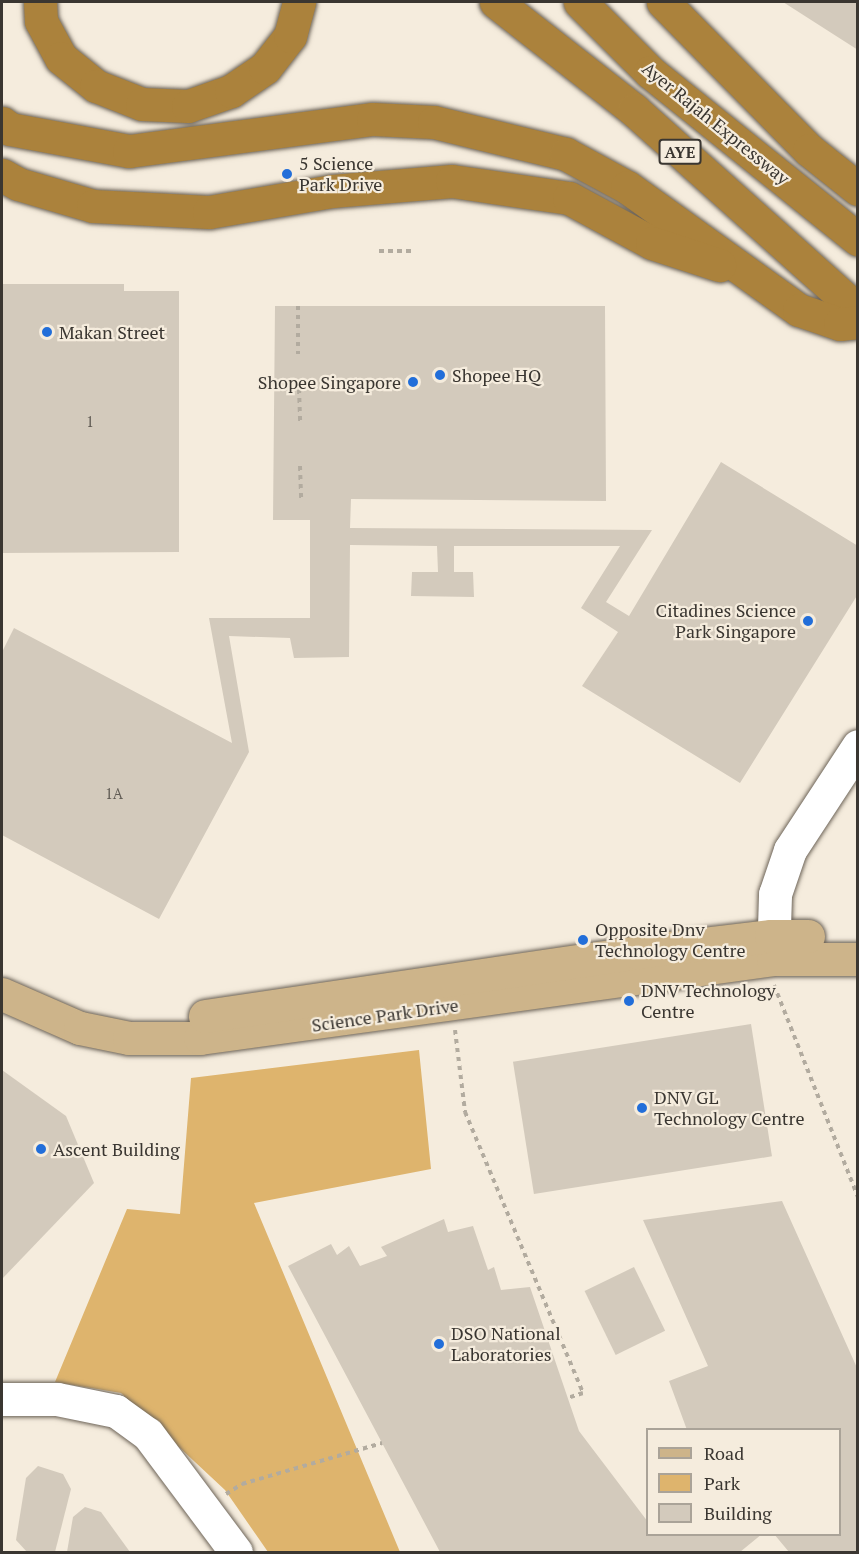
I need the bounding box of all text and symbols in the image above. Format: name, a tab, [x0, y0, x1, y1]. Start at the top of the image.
street label: Ayer Rajah Expressway	[638, 57, 794, 189]
road number: AYE	[658, 139, 702, 165]
place label: 5 Science Park Drive	[299, 153, 382, 195]
marker: 5 Science Park Drive	[280, 167, 294, 181]
place label: Makan Street	[59, 321, 165, 343]
marker: Makan Street	[40, 325, 54, 339]
place label: Shopee HQ	[452, 364, 541, 386]
marker: Shopee HQ	[433, 368, 447, 382]
place label: Shopee Singapore	[258, 371, 401, 393]
marker: Shopee Singapore	[406, 375, 420, 389]
house number: 1	[86, 413, 94, 431]
place label: Citadines Science Park Singapore	[656, 600, 796, 642]
marker: Citadines Science Park Singapore	[801, 614, 815, 628]
house number: 1A	[105, 785, 123, 803]
place label: Opposite Dnv Technology Centre	[595, 919, 746, 962]
marker: Opposite Dnv Technology Centre	[576, 933, 590, 947]
place label: DNV Technology Centre	[641, 980, 776, 1022]
street label: Science Park Drive	[310, 994, 460, 1036]
marker: DNV Technology Centre	[622, 994, 636, 1008]
place label: DNV GL Technology Centre	[654, 1087, 805, 1130]
marker: DNV GL Technology Centre	[635, 1101, 649, 1115]
place label: Ascent Building	[53, 1138, 180, 1160]
marker: Ascent Building	[34, 1142, 48, 1156]
place label: DSO National Laboratories	[451, 1323, 561, 1366]
marker: DSO National Laboratories	[432, 1337, 446, 1351]
legend	[646, 1428, 841, 1536]
text: Road	[704, 1441, 744, 1465]
text: Park	[704, 1471, 740, 1495]
text: Building	[704, 1501, 772, 1525]

